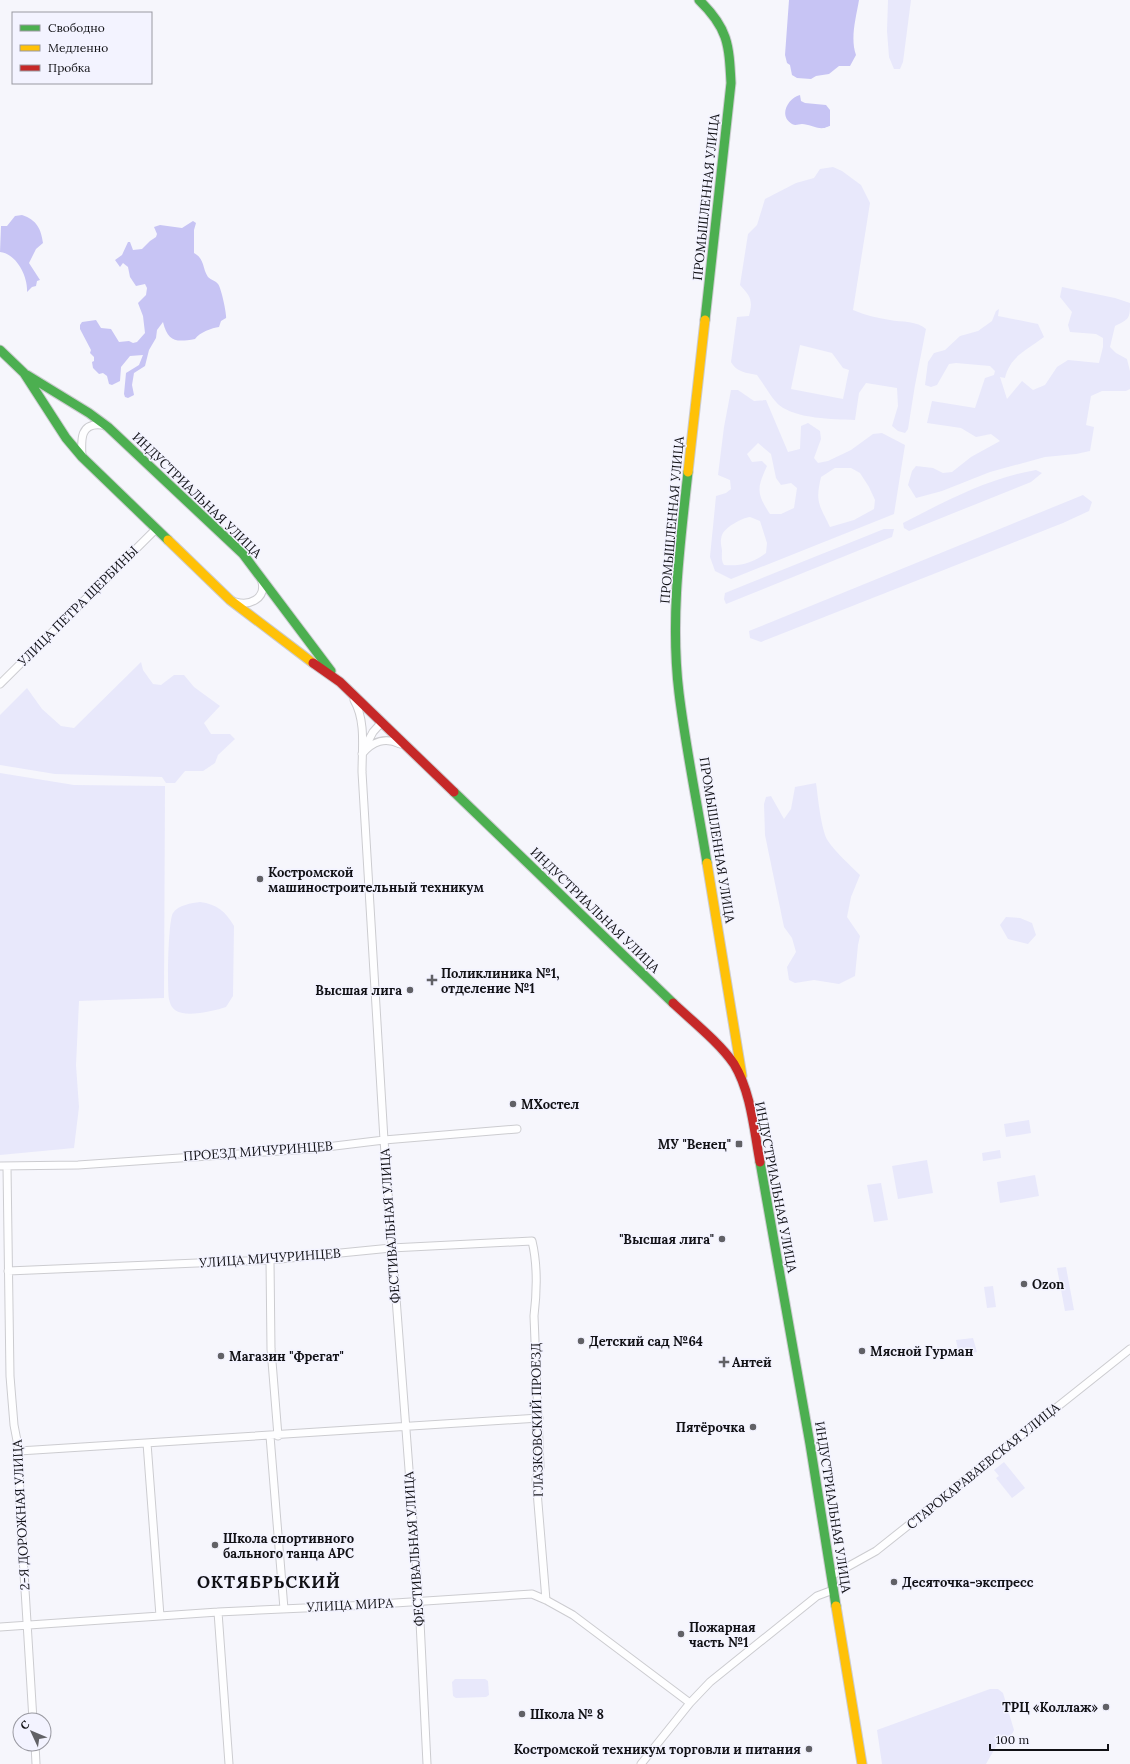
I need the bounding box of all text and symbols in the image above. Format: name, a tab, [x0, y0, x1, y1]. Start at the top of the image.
legend	[12, 12, 152, 84]
text: Свободно	[48, 20, 105, 35]
text: Медленно	[48, 40, 108, 55]
text: Пробка	[48, 60, 90, 75]
street label: ПРОМЫШЛЕННАЯ УЛИЦА	[689, 112, 723, 281]
street label: ИНДУСТРИАЛЬНАЯ УЛИЦА	[129, 429, 266, 562]
street label: ПРОМЫШЛЕННАЯ УЛИЦА	[656, 435, 688, 604]
street label: УЛИЦА ПЕТРА ЩЕРБИНЫ	[13, 542, 142, 671]
street label: ПРОМЫШЛЕННАЯ УЛИЦА	[695, 756, 739, 925]
street label: ИНДУСТРИАЛЬНАЯ УЛИЦА	[527, 844, 664, 977]
place label: Костромской машиностроительный техникум	[268, 864, 485, 896]
marker: Костромской машиностроительный техникум	[255, 874, 265, 884]
place label: Поликлиника №1, отделение №1	[441, 965, 560, 997]
marker: Поликлиника №1, отделение №1	[426, 974, 438, 986]
place label: Высшая лига	[315, 982, 402, 999]
marker: Высшая лига	[405, 985, 415, 995]
place label: МХостел	[521, 1096, 580, 1113]
marker: МХостел	[508, 1099, 518, 1109]
street label: ИНДУСТРИАЛЬНАЯ УЛИЦА	[751, 1100, 801, 1275]
place label: МУ "Венец"	[658, 1136, 731, 1153]
street label: ПРОЕЗД МИЧУРИНЦЕВ	[183, 1137, 333, 1165]
marker: МУ "Венец"	[734, 1139, 744, 1149]
street label: ФЕСТИВАЛЬНАЯ УЛИЦА	[376, 1147, 404, 1304]
place label: "Высшая лига"	[619, 1231, 714, 1248]
marker: "Высшая лига"	[717, 1234, 727, 1244]
street label: УЛИЦА МИЧУРИНЦЕВ	[198, 1245, 341, 1272]
place label: Ozon	[1032, 1276, 1065, 1293]
marker: Ozon	[1019, 1279, 1029, 1289]
place label: Детский сад №64	[589, 1333, 703, 1350]
marker: Детский сад №64	[576, 1336, 586, 1346]
street label: ГЛАЗКОВСКИЙ ПРОЕЗД	[527, 1343, 547, 1497]
place label: Мясной Гурман	[870, 1343, 974, 1360]
marker: Мясной Гурман	[857, 1346, 867, 1356]
place label: Магазин "Фрегат"	[229, 1348, 344, 1365]
marker: Магазин "Фрегат"	[216, 1351, 226, 1361]
place label: Антей	[732, 1354, 772, 1371]
marker: Антей	[719, 1357, 729, 1367]
street label: СТАРОКАРАВАЕВСКАЯ УЛИЦА	[903, 1398, 1064, 1533]
place label: Пятёрочка	[676, 1419, 745, 1436]
street label: ИНДУСТРИАЛЬНАЯ УЛИЦА	[811, 1420, 855, 1595]
marker: Пятёрочка	[748, 1422, 758, 1432]
street label: 2-Я ДОРОЖНАЯ УЛИЦА	[9, 1438, 33, 1591]
street label: ФЕСТИВАЛЬНАЯ УЛИЦА	[400, 1470, 428, 1627]
place label: Школа спортивного бального танца АРС	[223, 1530, 354, 1562]
marker: Школа спортивного бального танца АРС	[210, 1540, 220, 1550]
district label: ОКТЯБРЬСКИЙ	[197, 1571, 341, 1593]
place label: Десяточка-экспресс	[902, 1574, 1034, 1591]
marker: Десяточка-экспресс	[889, 1577, 899, 1587]
street label: УЛИЦА МИРА	[305, 1594, 395, 1616]
place label: Пожарная часть №1	[689, 1619, 756, 1651]
marker: Пожарная часть №1	[676, 1629, 686, 1639]
place label: ТРЦ «Коллаж»	[1002, 1699, 1099, 1716]
marker: ТРЦ «Коллаж»	[1101, 1702, 1111, 1712]
place label: Школа № 8	[530, 1706, 604, 1723]
marker: Школа № 8	[517, 1709, 527, 1719]
north arrow	[12, 1712, 52, 1752]
text: С	[17, 1717, 33, 1733]
scale bar	[990, 1726, 1108, 1752]
text: 100 m	[996, 1732, 1029, 1747]
place label: Костромской техникум торговли и питания	[514, 1741, 801, 1758]
marker: Костромской техникум торговли и питания	[804, 1744, 814, 1754]

